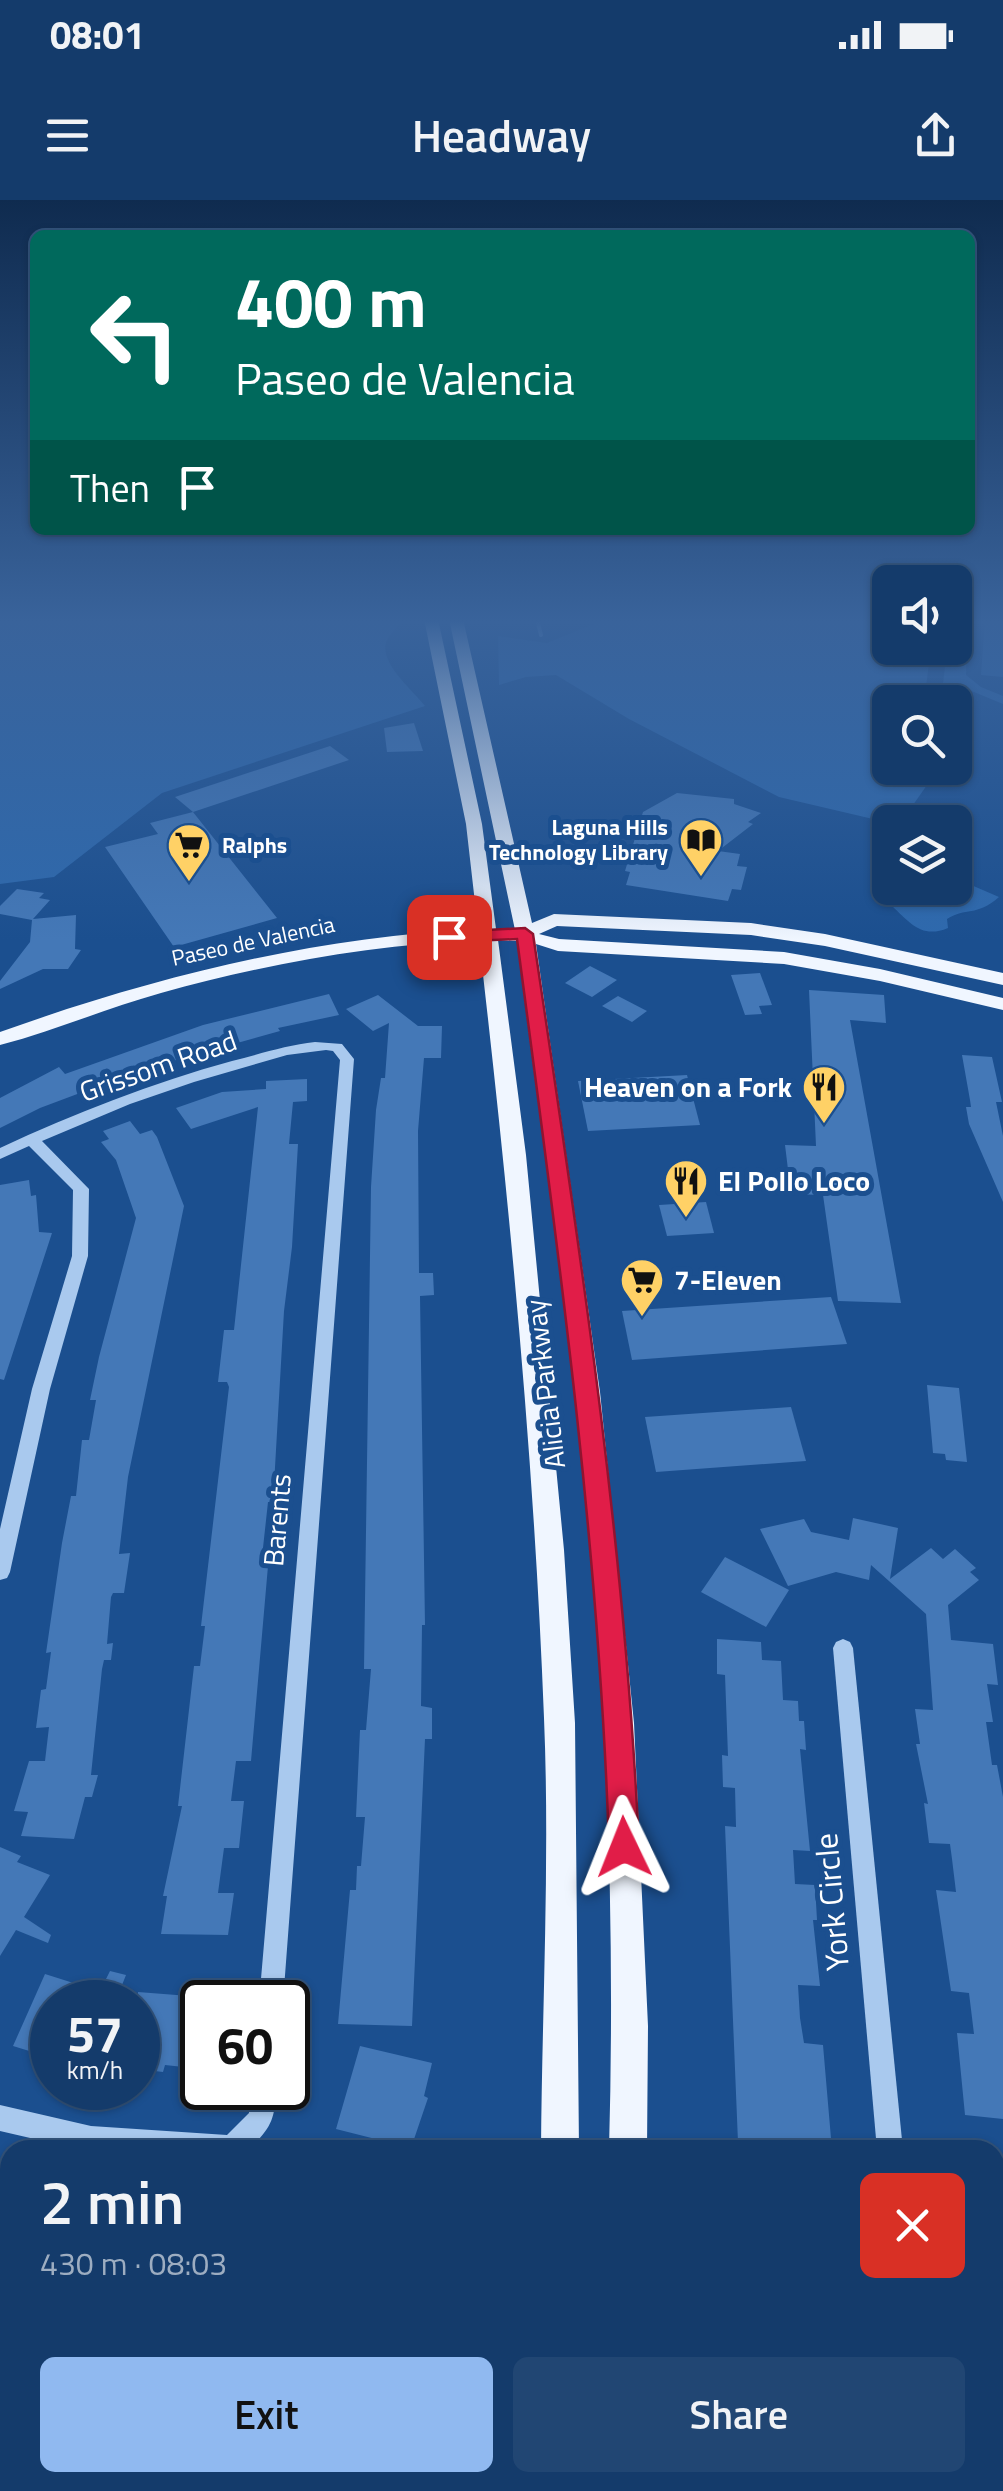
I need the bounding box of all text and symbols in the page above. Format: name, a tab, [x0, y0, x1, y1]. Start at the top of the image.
text: 08:01	[50, 6, 145, 64]
text: Headway	[412, 101, 591, 169]
icon: menu	[40, 108, 95, 163]
icon: share	[908, 108, 963, 163]
text: 400 m	[235, 248, 427, 354]
icon: left	[70, 270, 200, 400]
text: Paseo de Valencia	[235, 344, 575, 412]
text: Then	[70, 459, 150, 517]
icon: arrive	[170, 460, 225, 515]
map controls	[872, 565, 972, 905]
button: sound	[872, 565, 972, 665]
button: search	[872, 685, 972, 785]
button: layers	[872, 805, 972, 905]
place label: Laguna Hills Technology Library	[489, 810, 668, 869]
library icon: Laguna Hills Technology Library	[678, 817, 724, 878]
supermarket icon: Ralphs	[166, 822, 212, 883]
place label: Ralphs	[222, 828, 287, 862]
pin	[407, 895, 492, 980]
street label: Paseo de Valencia	[168, 907, 338, 975]
icon: arrive	[422, 910, 477, 965]
street label: Grissom Road	[73, 1018, 242, 1113]
restaurant icon: Heaven on a Fork	[801, 1064, 847, 1125]
place label: Heaven on a Fork	[584, 1065, 793, 1108]
restaurant icon: El Pollo Loco	[663, 1158, 709, 1219]
place label: El Pollo Loco	[718, 1159, 870, 1202]
supermarket icon: 7-Eleven	[619, 1257, 665, 1318]
place label: 7-Eleven	[674, 1258, 782, 1301]
street label: Alicia Parkway	[513, 1297, 576, 1471]
street label: Barents	[251, 1472, 302, 1568]
position arrow	[572, 1795, 676, 1899]
street label: York Circle	[801, 1831, 861, 1973]
speed limit sign: 60	[180, 1980, 310, 2110]
text: 57	[67, 1995, 123, 2071]
text: km/h	[67, 2051, 123, 2089]
text: 2 min	[40, 2156, 184, 2247]
button: close	[860, 2173, 965, 2278]
text: 430 m · 08:03	[40, 2239, 227, 2287]
button: Exit	[40, 2357, 493, 2472]
button: Share	[513, 2357, 965, 2472]

